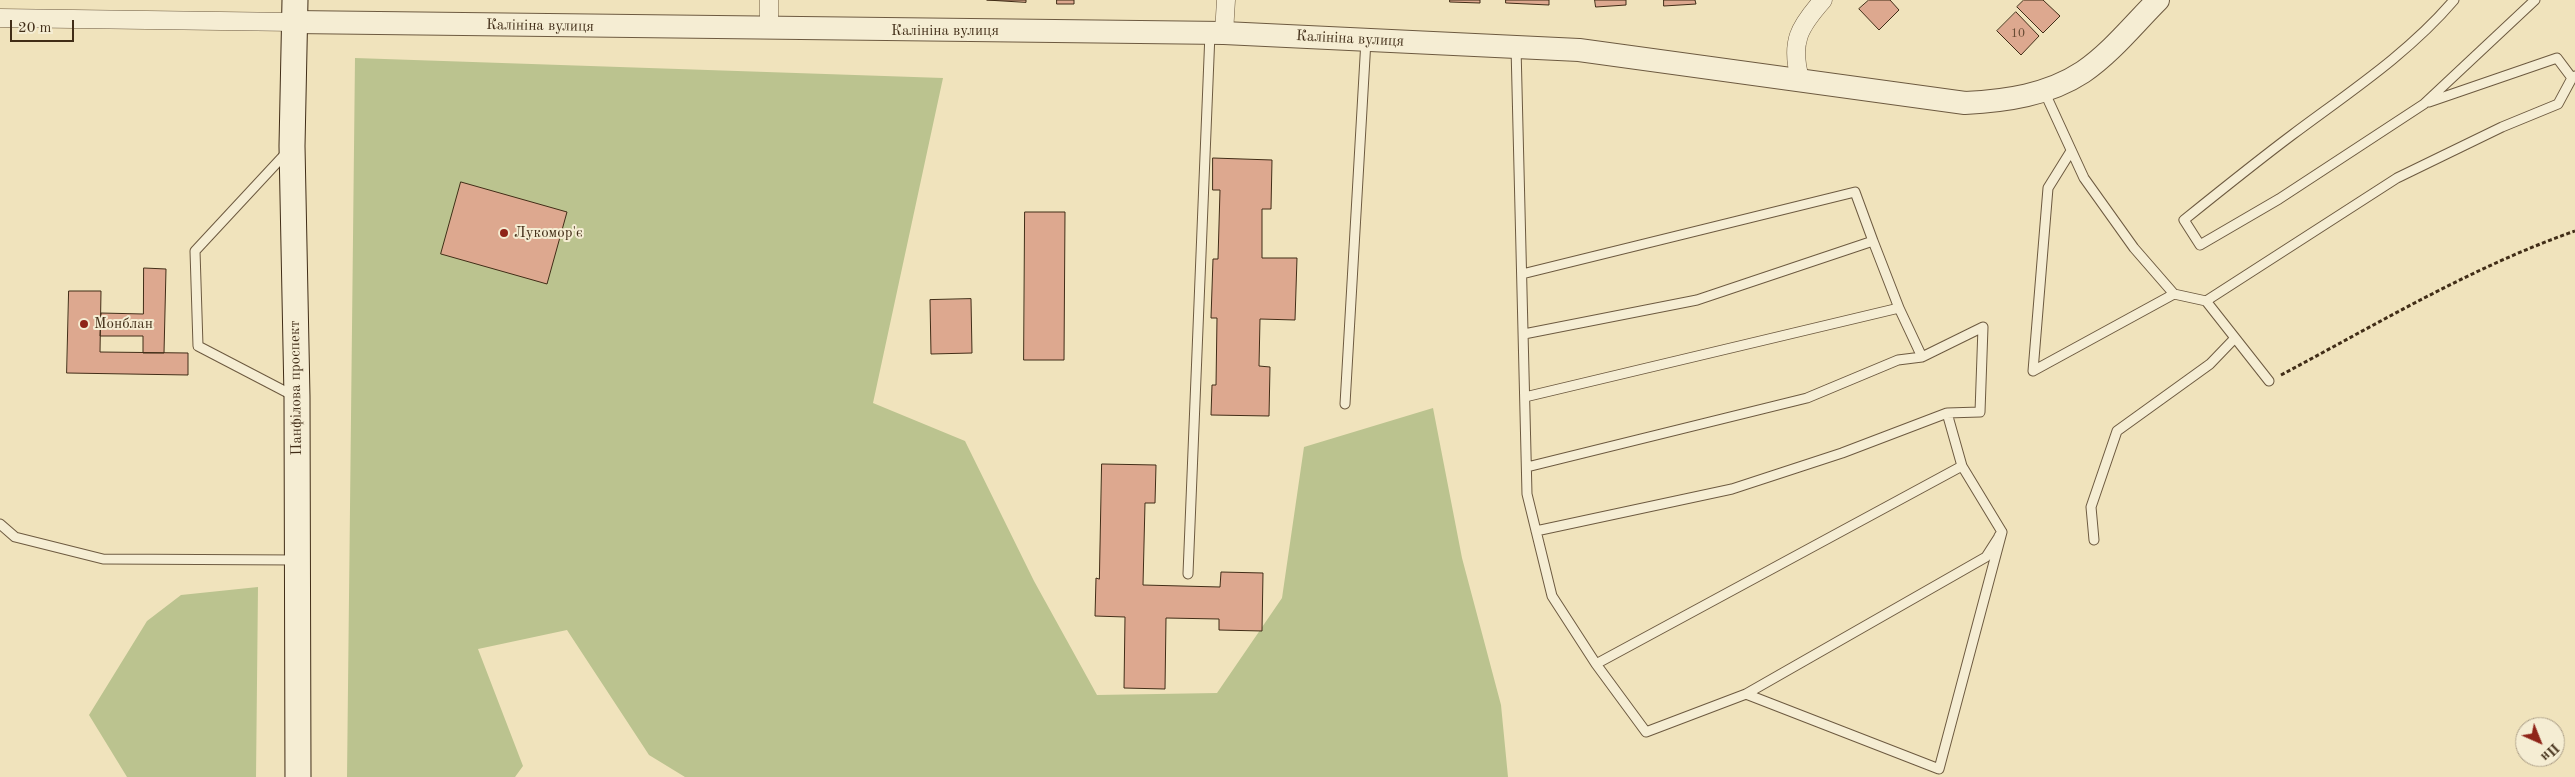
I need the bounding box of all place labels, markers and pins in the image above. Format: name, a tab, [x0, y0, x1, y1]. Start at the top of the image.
place label: Лукомор'є	[514, 224, 583, 242]
marker: Лукомор'є	[498, 227, 510, 239]
place label: Монблан	[94, 315, 153, 333]
marker: Монблан	[78, 318, 90, 330]

